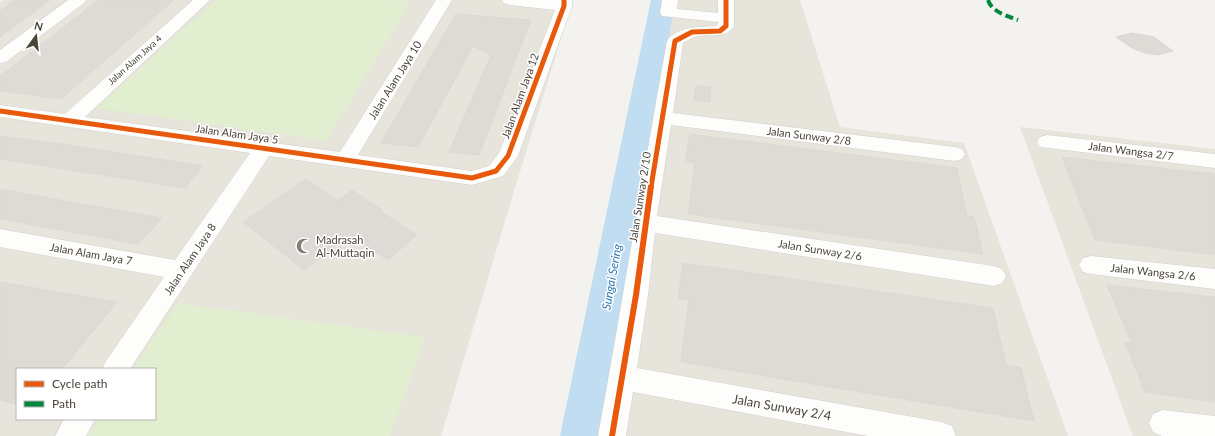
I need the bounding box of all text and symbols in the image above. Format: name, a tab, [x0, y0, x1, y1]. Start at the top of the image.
north arrow	[16, 16, 56, 56]
text: N	[33, 18, 44, 33]
street label: Jalan Alam Jaya 4	[106, 33, 164, 87]
street label: Jalan Alam Jaya 10	[365, 38, 424, 121]
street label: Jalan Alam Jaya 12	[498, 51, 541, 140]
street label: Jalan Alam Jaya 5	[195, 121, 279, 146]
street label: Jalan Sunway 2/8	[766, 124, 852, 147]
street label: Jalan Wangsa 2/7	[1088, 139, 1174, 162]
street label: Jalan Sunway 2/10	[626, 150, 653, 243]
street label: Jalan Alam Jaya 8	[161, 220, 218, 297]
place label: Madrasah Al-Muttaqin	[316, 233, 374, 259]
street label: Jalan Sunway 2/6	[777, 236, 863, 263]
mosque icon: Madrasah Al-Muttaqin	[295, 237, 313, 255]
street label: Jalan Alam Jaya 7	[49, 240, 133, 267]
water label: Sungai Sering	[598, 243, 625, 311]
street label: Jalan Wangsa 2/6	[1110, 261, 1196, 282]
legend	[16, 368, 156, 420]
text: Cycle path	[52, 376, 107, 391]
street label: Jalan Sunway 2/4	[731, 390, 833, 424]
text: Path	[52, 396, 76, 411]

